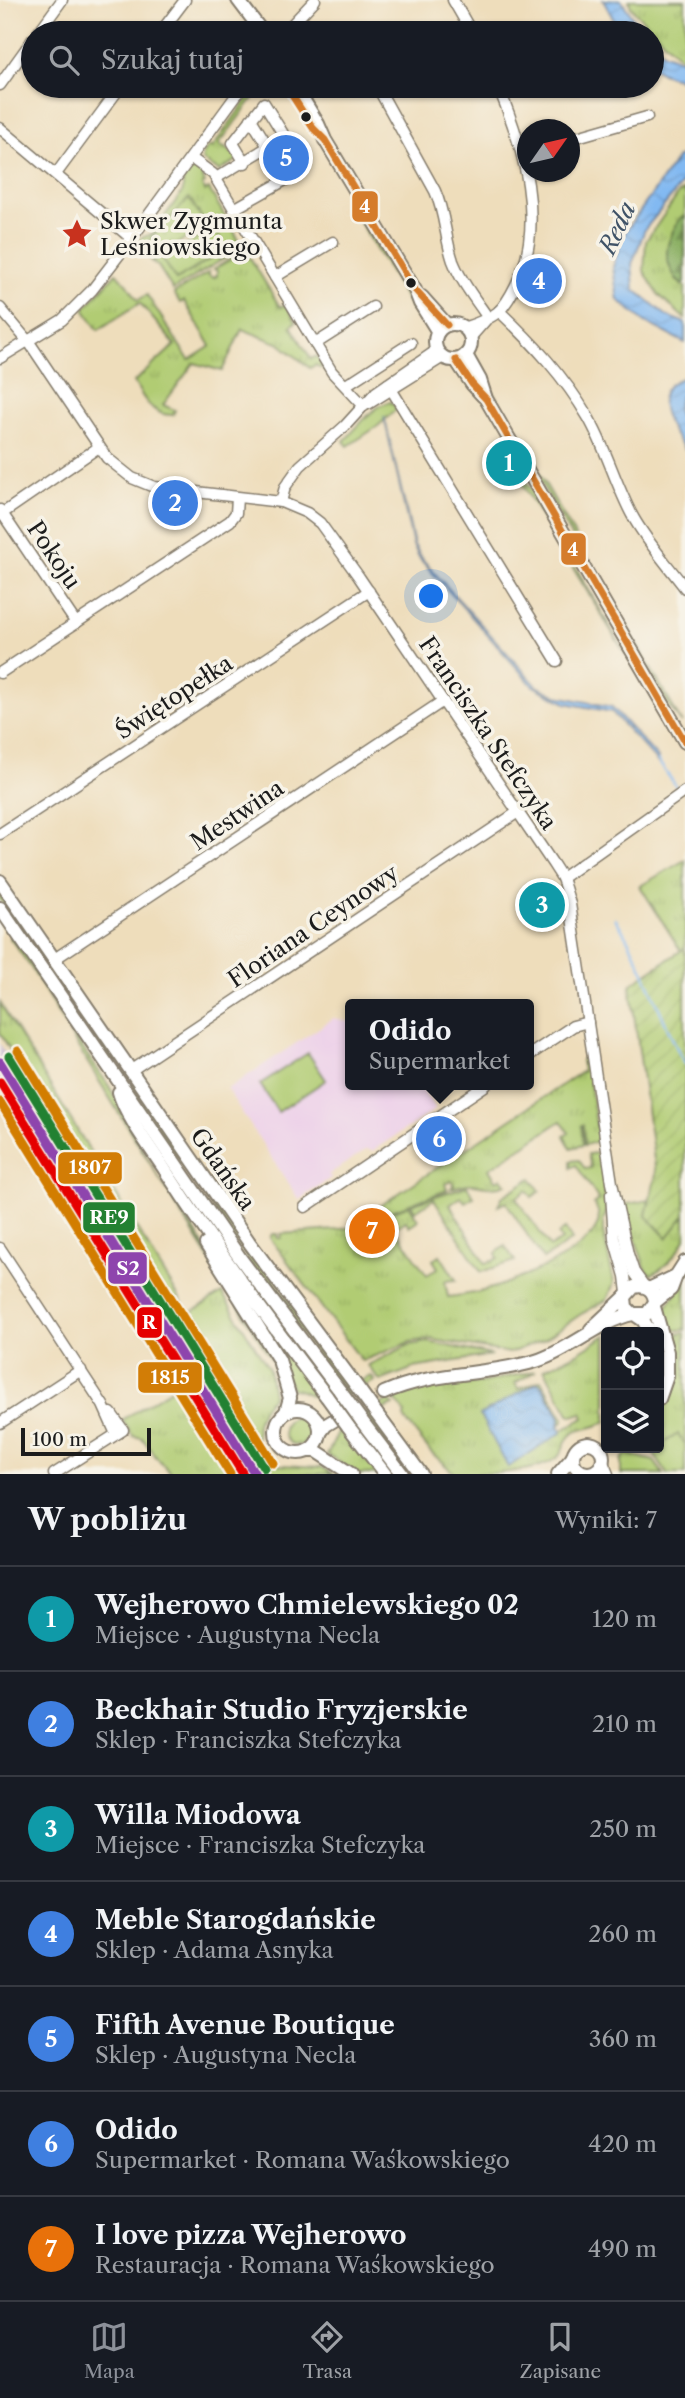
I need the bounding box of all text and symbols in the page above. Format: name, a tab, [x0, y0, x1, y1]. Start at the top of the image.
search box	[21, 21, 664, 98]
icon: search	[45, 41, 83, 79]
text: Szukaj tutaj	[101, 44, 244, 76]
unlabelled marker	[299, 110, 313, 124]
north arrow	[517, 119, 580, 182]
pin: 5	[263, 132, 309, 184]
line badge: 4	[351, 190, 379, 223]
text: 4	[359, 195, 371, 218]
water label: Reda	[591, 197, 642, 261]
place label: Skwer Zygmunta Leśniowskiego	[100, 207, 284, 261]
place icon: Skwer Zygmunta Leśniowskiego	[60, 217, 94, 251]
pin: 4	[516, 255, 562, 307]
unlabelled marker	[404, 276, 418, 290]
pin: 1	[486, 437, 532, 489]
pin: 2	[152, 477, 198, 529]
street label: Pokoju	[21, 516, 87, 594]
line badge: 4	[560, 532, 587, 566]
text: 4	[567, 538, 579, 561]
your location	[414, 579, 448, 613]
street label: Franciszka Stefczyka	[413, 631, 564, 836]
street label: Świętopełka	[110, 648, 238, 745]
street label: Mestwina	[185, 773, 290, 856]
street label: Floriana Ceynowy	[222, 858, 404, 993]
pin: 3	[519, 879, 565, 931]
popup	[345, 999, 534, 1090]
text: Odido	[369, 1015, 452, 1047]
text: Supermarket	[369, 1047, 510, 1075]
pin: 6	[416, 1113, 462, 1165]
street label: Gdańska	[185, 1123, 262, 1216]
line badge: 1807	[57, 1151, 123, 1185]
text: 1807	[69, 1156, 111, 1179]
line badge: RE9	[82, 1201, 136, 1234]
pin: 7	[349, 1205, 395, 1257]
text: RE9	[89, 1206, 129, 1229]
line badge: S2	[107, 1251, 148, 1285]
text: S2	[116, 1257, 140, 1280]
line badge: R	[136, 1306, 163, 1339]
text: R	[142, 1311, 158, 1334]
map controls	[601, 1327, 664, 1453]
button: locate	[601, 1327, 664, 1390]
line badge: 1815	[137, 1361, 203, 1394]
text: 1815	[150, 1366, 190, 1389]
button: layers	[601, 1390, 664, 1453]
scale bar	[21, 1425, 150, 1457]
text: 100 m	[32, 1428, 87, 1451]
text: W pobliżu	[28, 1501, 187, 1538]
text: Wyniki: 7	[555, 1506, 657, 1534]
text: Wejherowo Chmielewskiego 02	[95, 1589, 519, 1621]
text: 1	[46, 1605, 56, 1633]
text: 120 m	[592, 1605, 657, 1633]
text: Miejsce · Augustyna Necla	[95, 1621, 380, 1649]
text: Beckhair Studio Fryzjerskie	[95, 1694, 468, 1726]
text: 2	[44, 1710, 58, 1738]
text: 210 m	[592, 1710, 657, 1738]
text: Sklep · Franciszka Stefczyka	[95, 1726, 402, 1754]
text: Willa Miodowa	[95, 1799, 301, 1831]
text: 3	[45, 1815, 58, 1843]
text: 250 m	[589, 1815, 657, 1843]
text: Miejsce · Franciszka Stefczyka	[95, 1831, 425, 1859]
text: Meble Starogdańskie	[95, 1904, 376, 1936]
text: 4	[44, 1920, 58, 1948]
text: 260 m	[588, 1920, 657, 1948]
text: Sklep · Adama Asnyka	[95, 1936, 334, 1964]
text: Fifth Avenue Boutique	[95, 2009, 395, 2041]
text: 5	[45, 2025, 57, 2053]
text: 360 m	[589, 2025, 657, 2053]
text: Sklep · Augustyna Necla	[95, 2041, 356, 2069]
text: Odido	[95, 2114, 178, 2146]
text: 6	[44, 2130, 58, 2158]
text: 420 m	[588, 2130, 657, 2158]
text: Supermarket · Romana Waśkowskiego	[95, 2146, 510, 2174]
text: I love pizza Wejherowo	[95, 2219, 407, 2251]
text: 7	[45, 2235, 57, 2263]
text: 490 m	[588, 2235, 657, 2263]
text: Restauracja · Romana Waśkowskiego	[95, 2251, 495, 2279]
tab: Mapa	[84, 2318, 135, 2383]
tab: Trasa	[303, 2318, 352, 2383]
tab: Zapisane	[520, 2318, 601, 2383]

